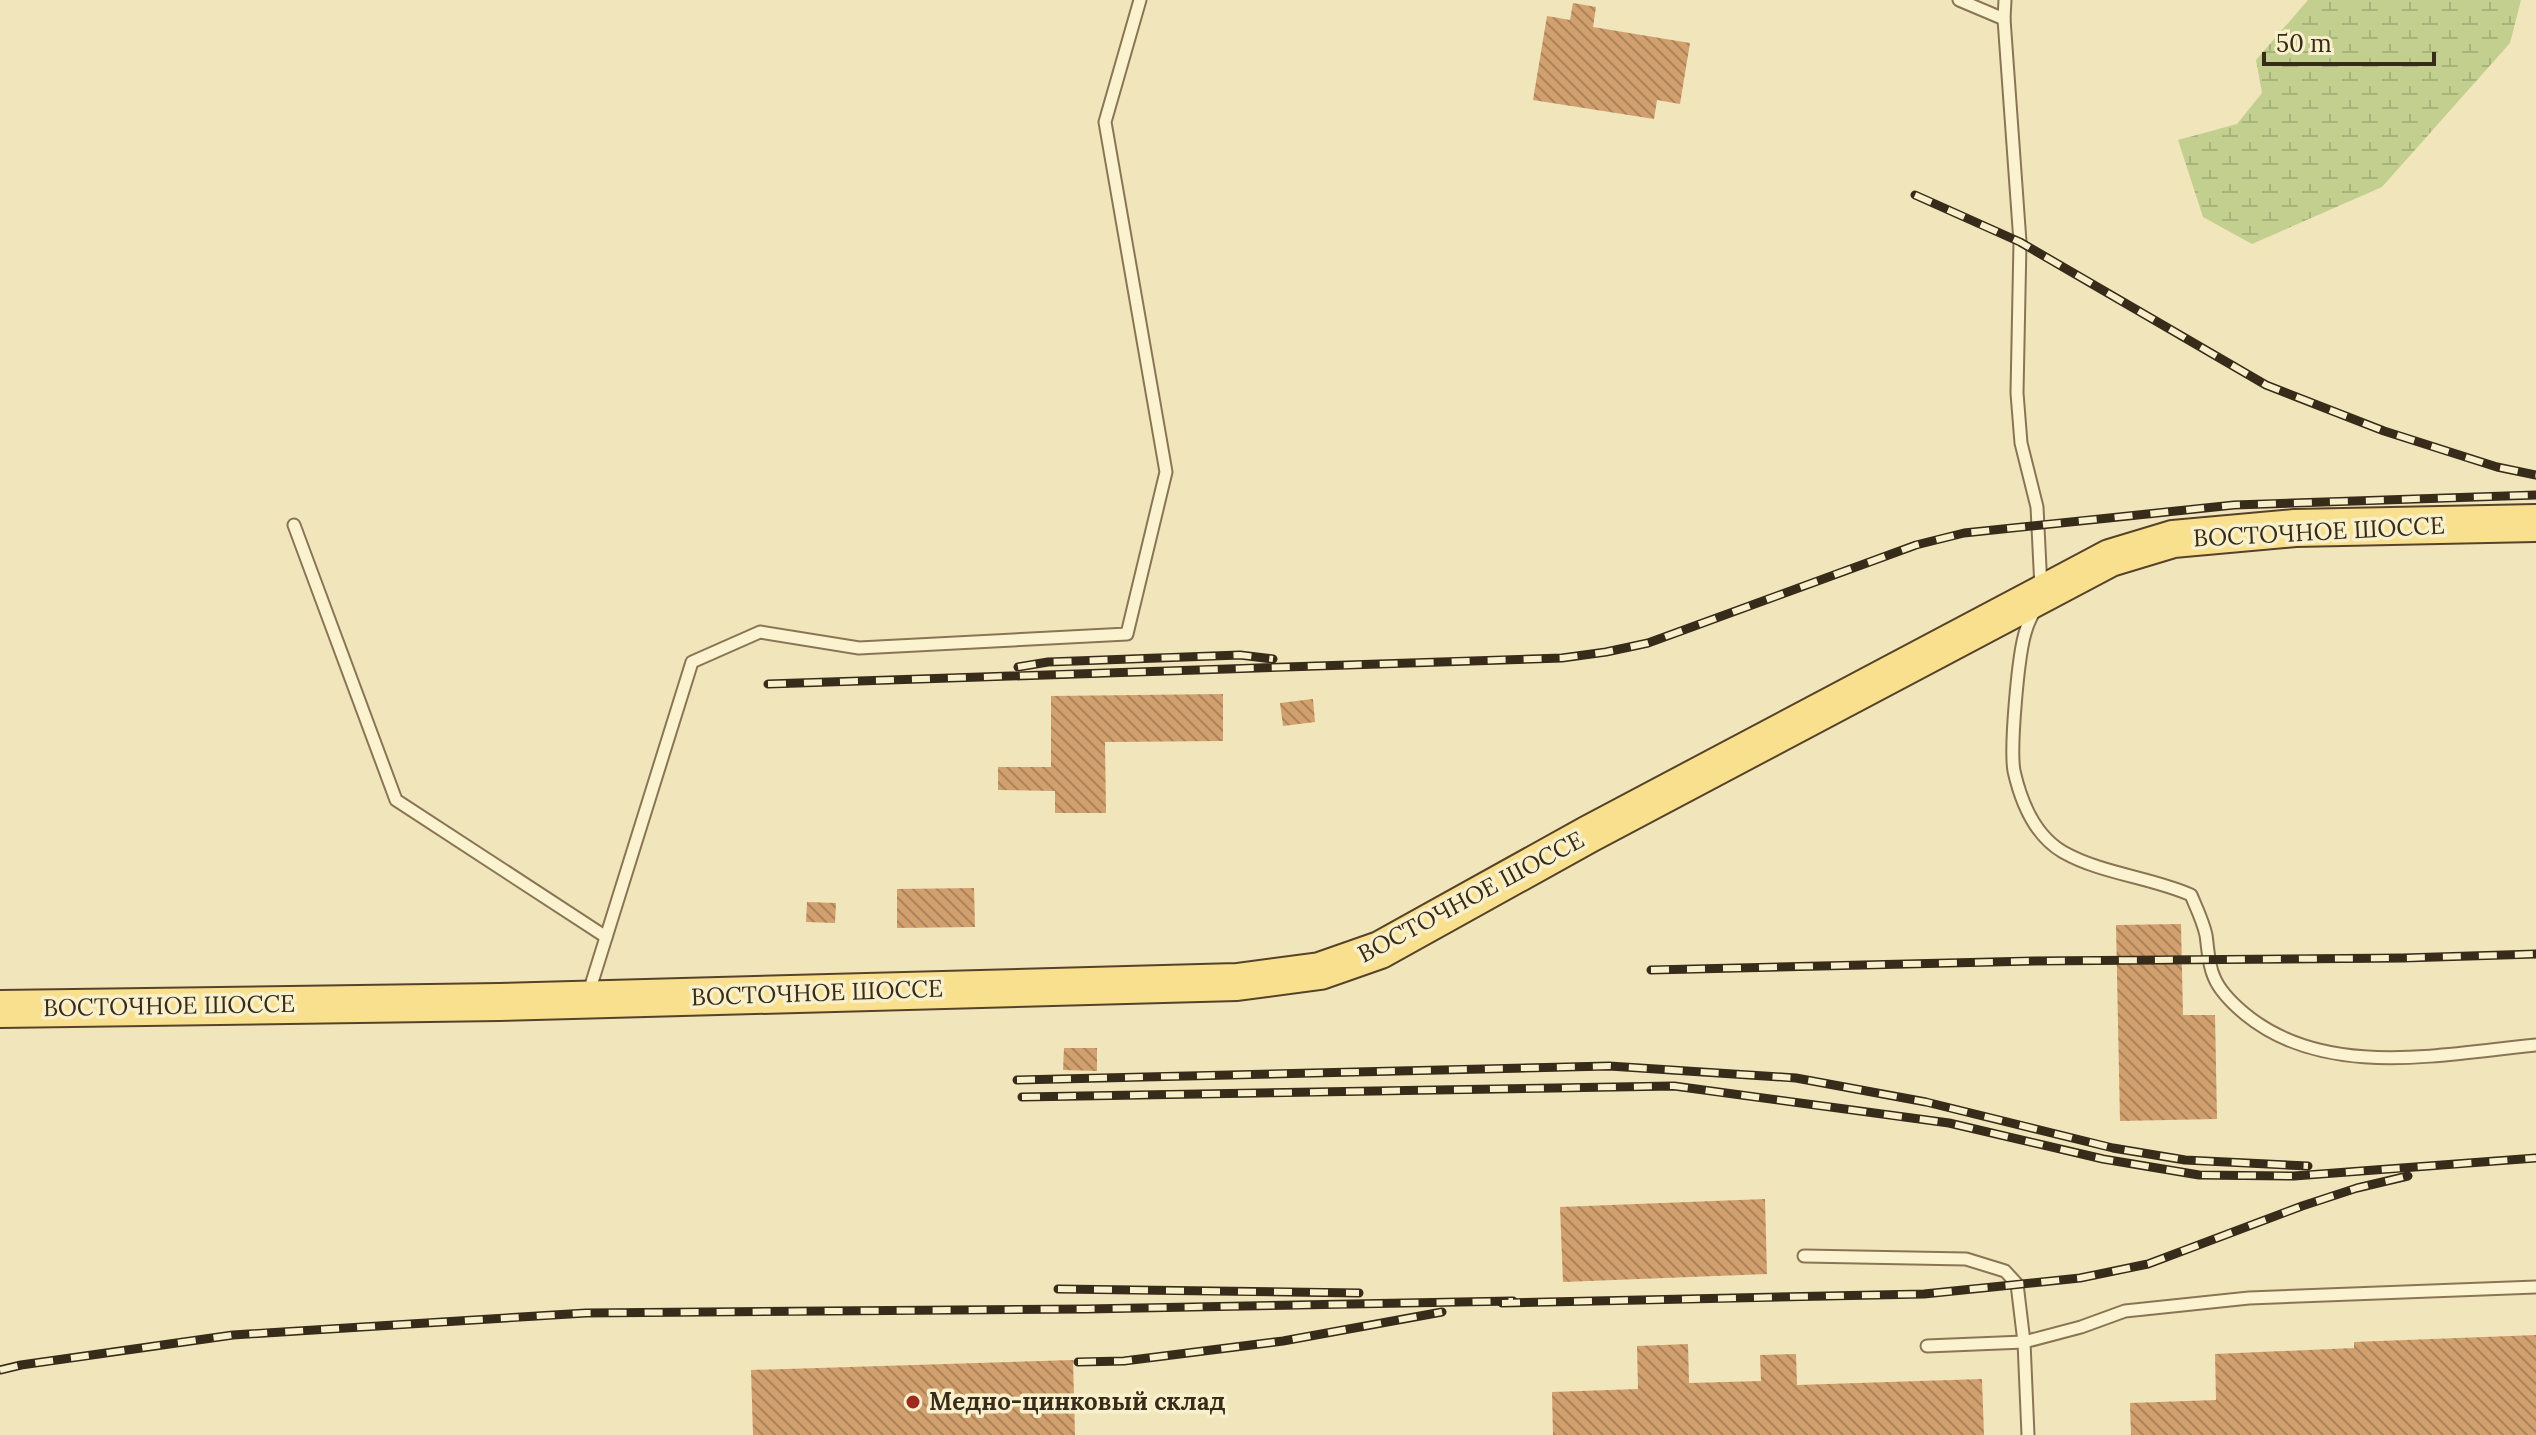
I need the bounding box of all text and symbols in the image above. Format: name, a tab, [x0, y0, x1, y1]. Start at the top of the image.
scale bar	[2264, 16, 2434, 66]
text: 50 m	[2276, 28, 2332, 59]
street label: ВОСТОЧНОЕ ШОССЕ	[2192, 509, 2446, 554]
street label: ВОСТОЧНОЕ ШОССЕ	[1352, 824, 1589, 969]
street label: ВОСТОЧНОЕ ШОССЕ	[690, 973, 943, 1012]
street label: ВОСТОЧНОЕ ШОССЕ	[43, 988, 295, 1023]
place label: Медно-цинковый склад	[929, 1386, 1226, 1417]
marker: Медно-цинковый склад	[904, 1393, 922, 1411]

